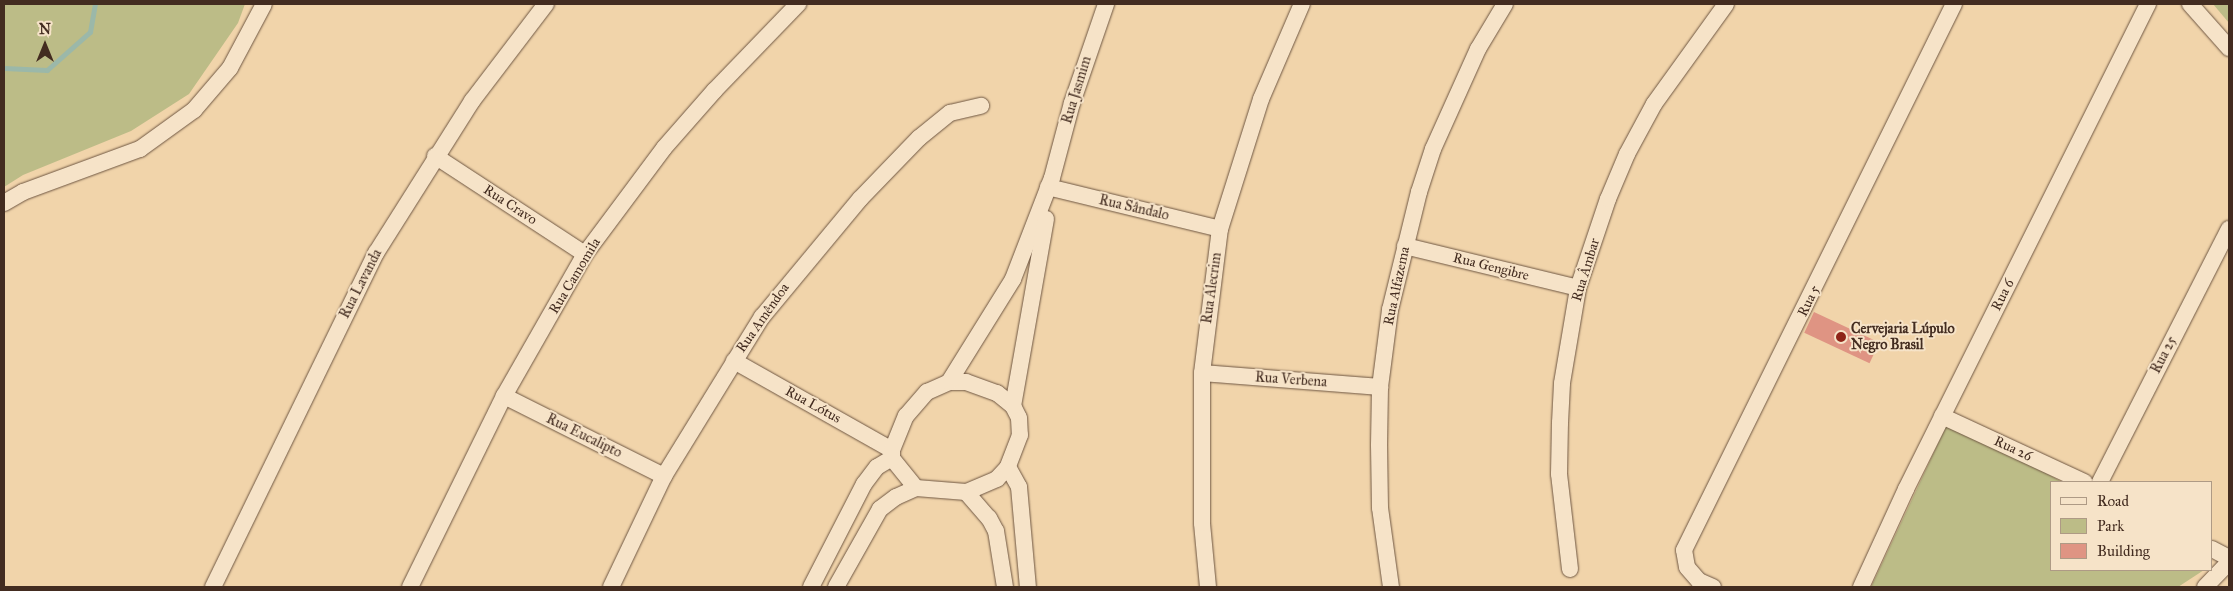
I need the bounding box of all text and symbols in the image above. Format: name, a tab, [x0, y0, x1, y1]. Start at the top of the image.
north arrow	[20, 20, 70, 70]
text: N	[39, 21, 51, 38]
street label: Rua Jasmim	[1059, 54, 1095, 126]
street label: Rua Cravo	[480, 181, 540, 229]
street label: Rua Sândalo	[1097, 192, 1171, 224]
street label: Rua Camomila	[546, 235, 604, 317]
street label: Rua Âmbar	[1568, 236, 1604, 304]
street label: Rua Alfazema	[1380, 245, 1414, 327]
street label: Rua Lavanda	[336, 247, 386, 321]
street label: Rua Gengibre	[1451, 249, 1531, 285]
street label: Rua Alecrim	[1199, 251, 1225, 325]
street label: Rua 6	[1988, 276, 2018, 314]
street label: Rua Amêndoa	[733, 280, 793, 356]
street label: Rua 5	[1794, 283, 1824, 319]
place label: Cervejaria Lúpulo Negro Brasil	[1851, 321, 1955, 354]
marker: Cervejaria Lúpulo Negro Brasil	[1835, 331, 1847, 343]
street label: Rua 25	[2148, 334, 2180, 376]
street label: Rua Verbena	[1254, 369, 1328, 391]
street label: Rua Lótus	[782, 383, 844, 427]
street label: Rua Eucalipto	[543, 410, 625, 462]
street label: Rua 26	[1991, 433, 2035, 465]
legend	[2050, 481, 2213, 571]
text: Road	[2097, 492, 2129, 510]
text: Park	[2097, 517, 2124, 535]
text: Building	[2097, 542, 2150, 560]

